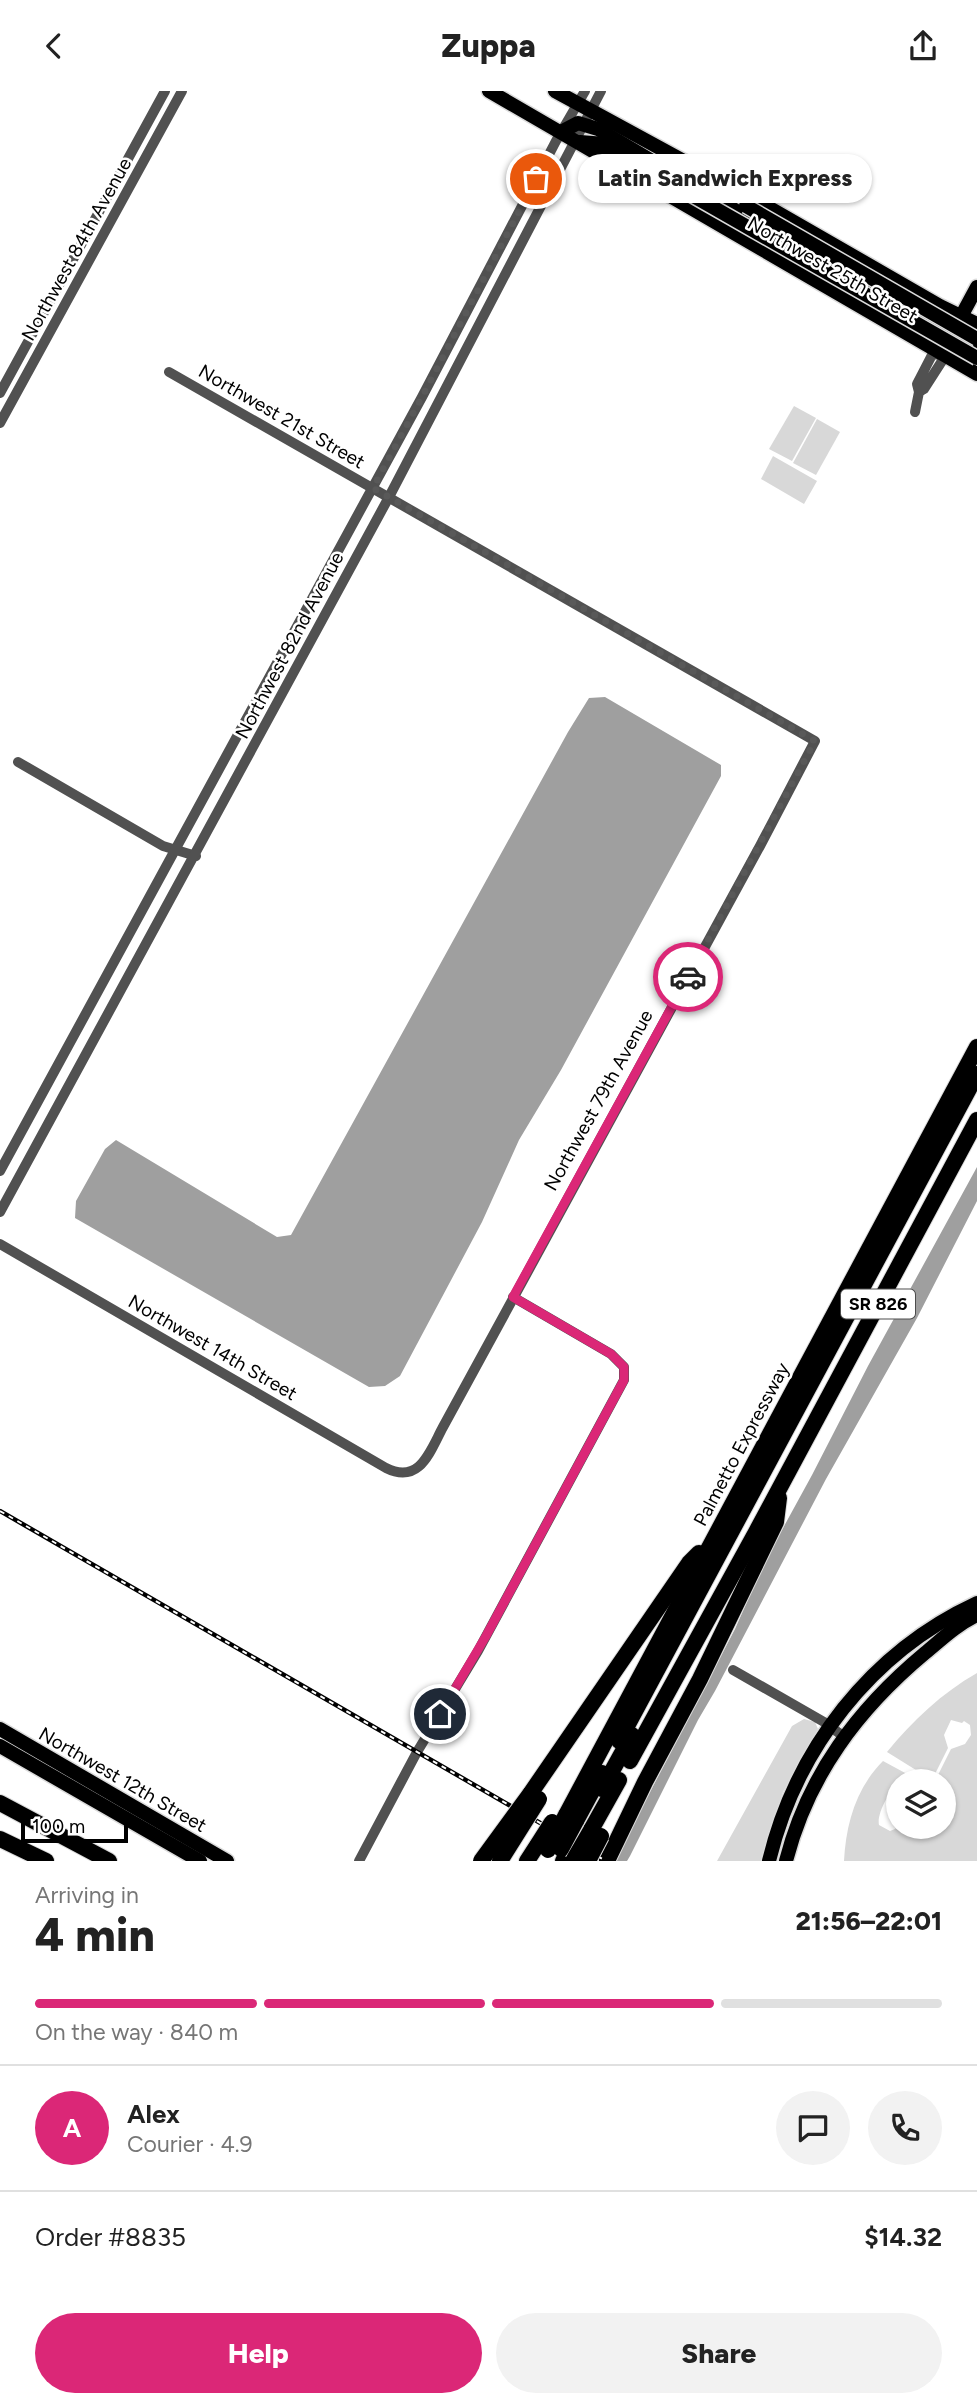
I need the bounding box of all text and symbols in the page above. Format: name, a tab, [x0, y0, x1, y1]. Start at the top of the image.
icon: back	[35, 27, 73, 65]
text: Zuppa	[441, 27, 536, 65]
icon: share	[904, 27, 942, 65]
pin	[506, 149, 566, 209]
street label: Northwest 84th Avenue	[17, 154, 136, 345]
callout: Latin Sandwich Express	[578, 155, 872, 203]
icon: bag	[517, 160, 555, 198]
text: Latin Sandwich Express	[598, 164, 852, 192]
street label: Northwest 25th Street	[744, 211, 922, 328]
street label: Northwest 21st Street	[195, 359, 369, 473]
street label: Northwest 82nd Avenue	[230, 548, 349, 743]
courier	[653, 942, 723, 1012]
icon: car	[669, 958, 707, 996]
street label: Northwest 79th Avenue	[539, 1006, 658, 1195]
road number: SR 826	[841, 1289, 915, 1319]
street label: Northwest 14th Street	[124, 1290, 301, 1405]
street label: Palmetto Expressway	[689, 1359, 794, 1530]
pin	[410, 1684, 470, 1744]
icon: home	[421, 1695, 459, 1733]
street label: Northwest 12th Street	[35, 1722, 211, 1837]
map controls	[886, 1769, 956, 1839]
button: layers	[886, 1769, 956, 1839]
scale bar	[21, 1812, 128, 1844]
text: 100 m	[32, 1815, 85, 1838]
text: Arriving in	[35, 1881, 139, 1909]
text: 21:56–22:01	[795, 1905, 942, 1937]
text: 4 min	[35, 1907, 155, 1963]
text: On the way · 840 m	[35, 2018, 238, 2046]
button: chat	[776, 2091, 850, 2165]
button: phone	[868, 2091, 942, 2165]
text: Alex	[127, 2098, 180, 2130]
text: A	[63, 2112, 81, 2144]
text: Courier · 4.9	[127, 2130, 253, 2158]
text: Order #8835	[35, 2221, 186, 2253]
text: $14.32	[864, 2221, 942, 2253]
button: Help	[35, 2313, 482, 2393]
button: Share	[496, 2313, 942, 2393]

